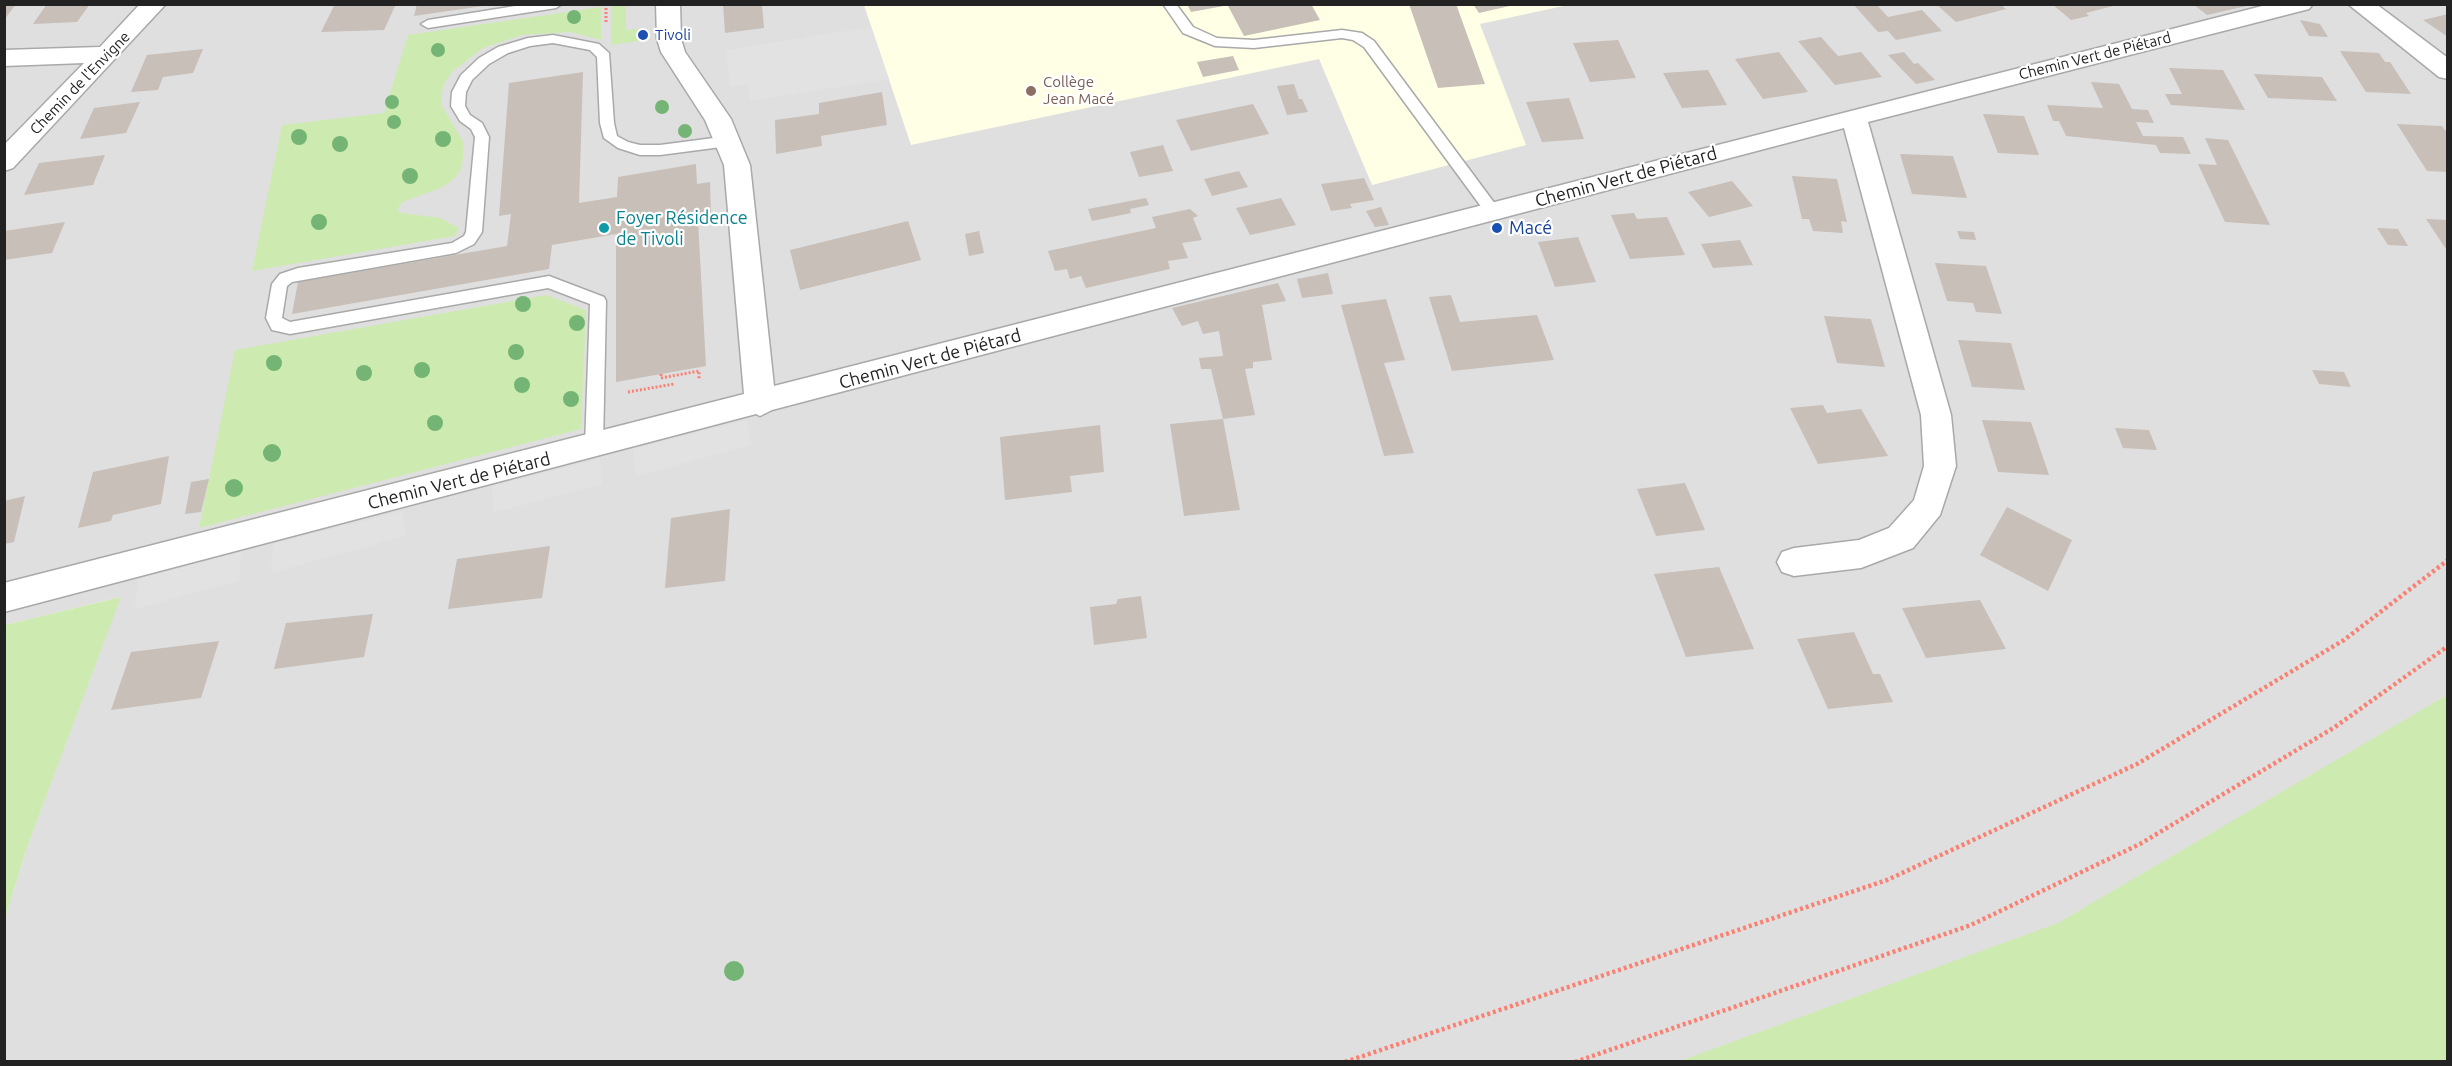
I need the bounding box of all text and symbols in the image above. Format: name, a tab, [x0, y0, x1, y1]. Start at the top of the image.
place label: Tivoli	[655, 26, 691, 44]
street label: Chemin de l'Envigne	[26, 28, 134, 138]
marker: Tivoli	[636, 28, 650, 42]
street label: Chemin Vert de Piétard	[2017, 28, 2173, 84]
place label: Collège Jean Macé	[1043, 73, 1114, 108]
marker: Collège Jean Macé	[1024, 84, 1038, 98]
street label: Chemin Vert de Piétard	[1533, 142, 1719, 212]
place label: Foyer Résidence de Tivoli	[616, 207, 748, 250]
place label: Macé	[1509, 217, 1552, 239]
marker: Foyer Résidence de Tivoli	[597, 221, 611, 235]
marker: Macé	[1490, 221, 1504, 235]
street label: Chemin Vert de Piétard	[837, 324, 1023, 394]
street label: Chemin Vert de Piétard	[365, 448, 553, 514]

